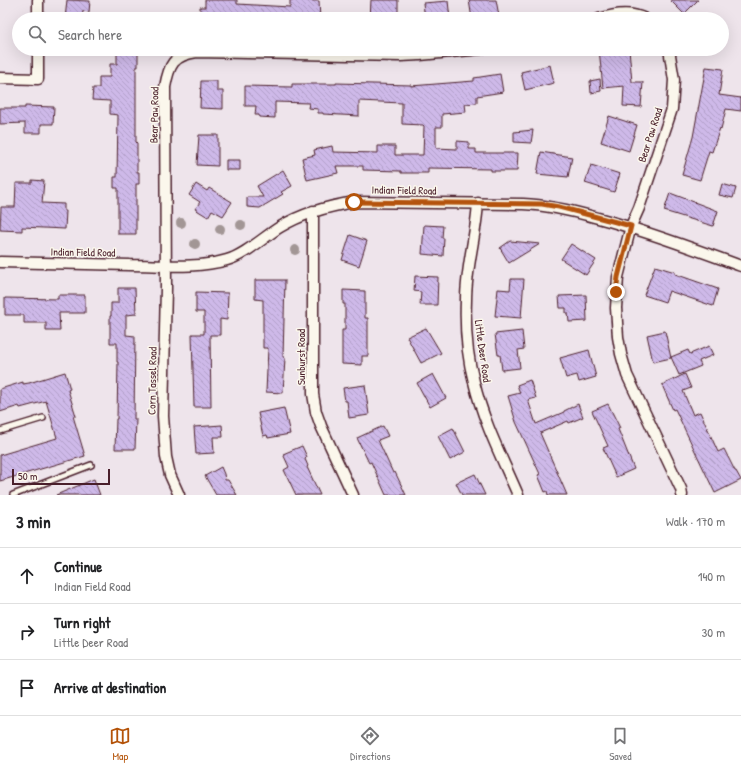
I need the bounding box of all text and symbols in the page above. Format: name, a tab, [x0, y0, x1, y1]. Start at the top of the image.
search box	[12, 12, 729, 56]
icon: search	[26, 23, 48, 45]
text: Search here	[58, 24, 122, 45]
street label: Bear Paw Road	[147, 86, 162, 143]
street label: Bear Paw Road	[635, 105, 666, 164]
street label: Indian Field Road	[371, 182, 437, 198]
route start	[345, 193, 363, 211]
street label: Indian Field Road	[50, 244, 116, 260]
route end	[607, 283, 625, 301]
street label: Little Deer Road	[472, 319, 494, 384]
street label: Sunburst Road	[294, 328, 308, 385]
street label: Corn Tassel Road	[144, 346, 160, 415]
scale bar	[12, 467, 110, 486]
text: 50 m	[18, 469, 38, 483]
text: 3 min	[16, 510, 51, 533]
text: Walk · 170 m	[666, 512, 725, 530]
text: Continue	[54, 556, 102, 577]
icon: ahead	[16, 565, 38, 587]
text: 140 m	[698, 567, 725, 585]
text: Indian Field Road	[54, 577, 131, 595]
text: Turn right	[54, 612, 110, 633]
icon: right	[16, 621, 38, 643]
text: 30 m	[702, 623, 725, 641]
text: Little Deer Road	[54, 633, 128, 651]
icon: arrive	[16, 677, 38, 699]
text: Arrive at destination	[54, 677, 166, 698]
tab: Map	[109, 725, 131, 763]
tab: Directions	[350, 725, 391, 763]
tab: Saved	[609, 725, 632, 763]

